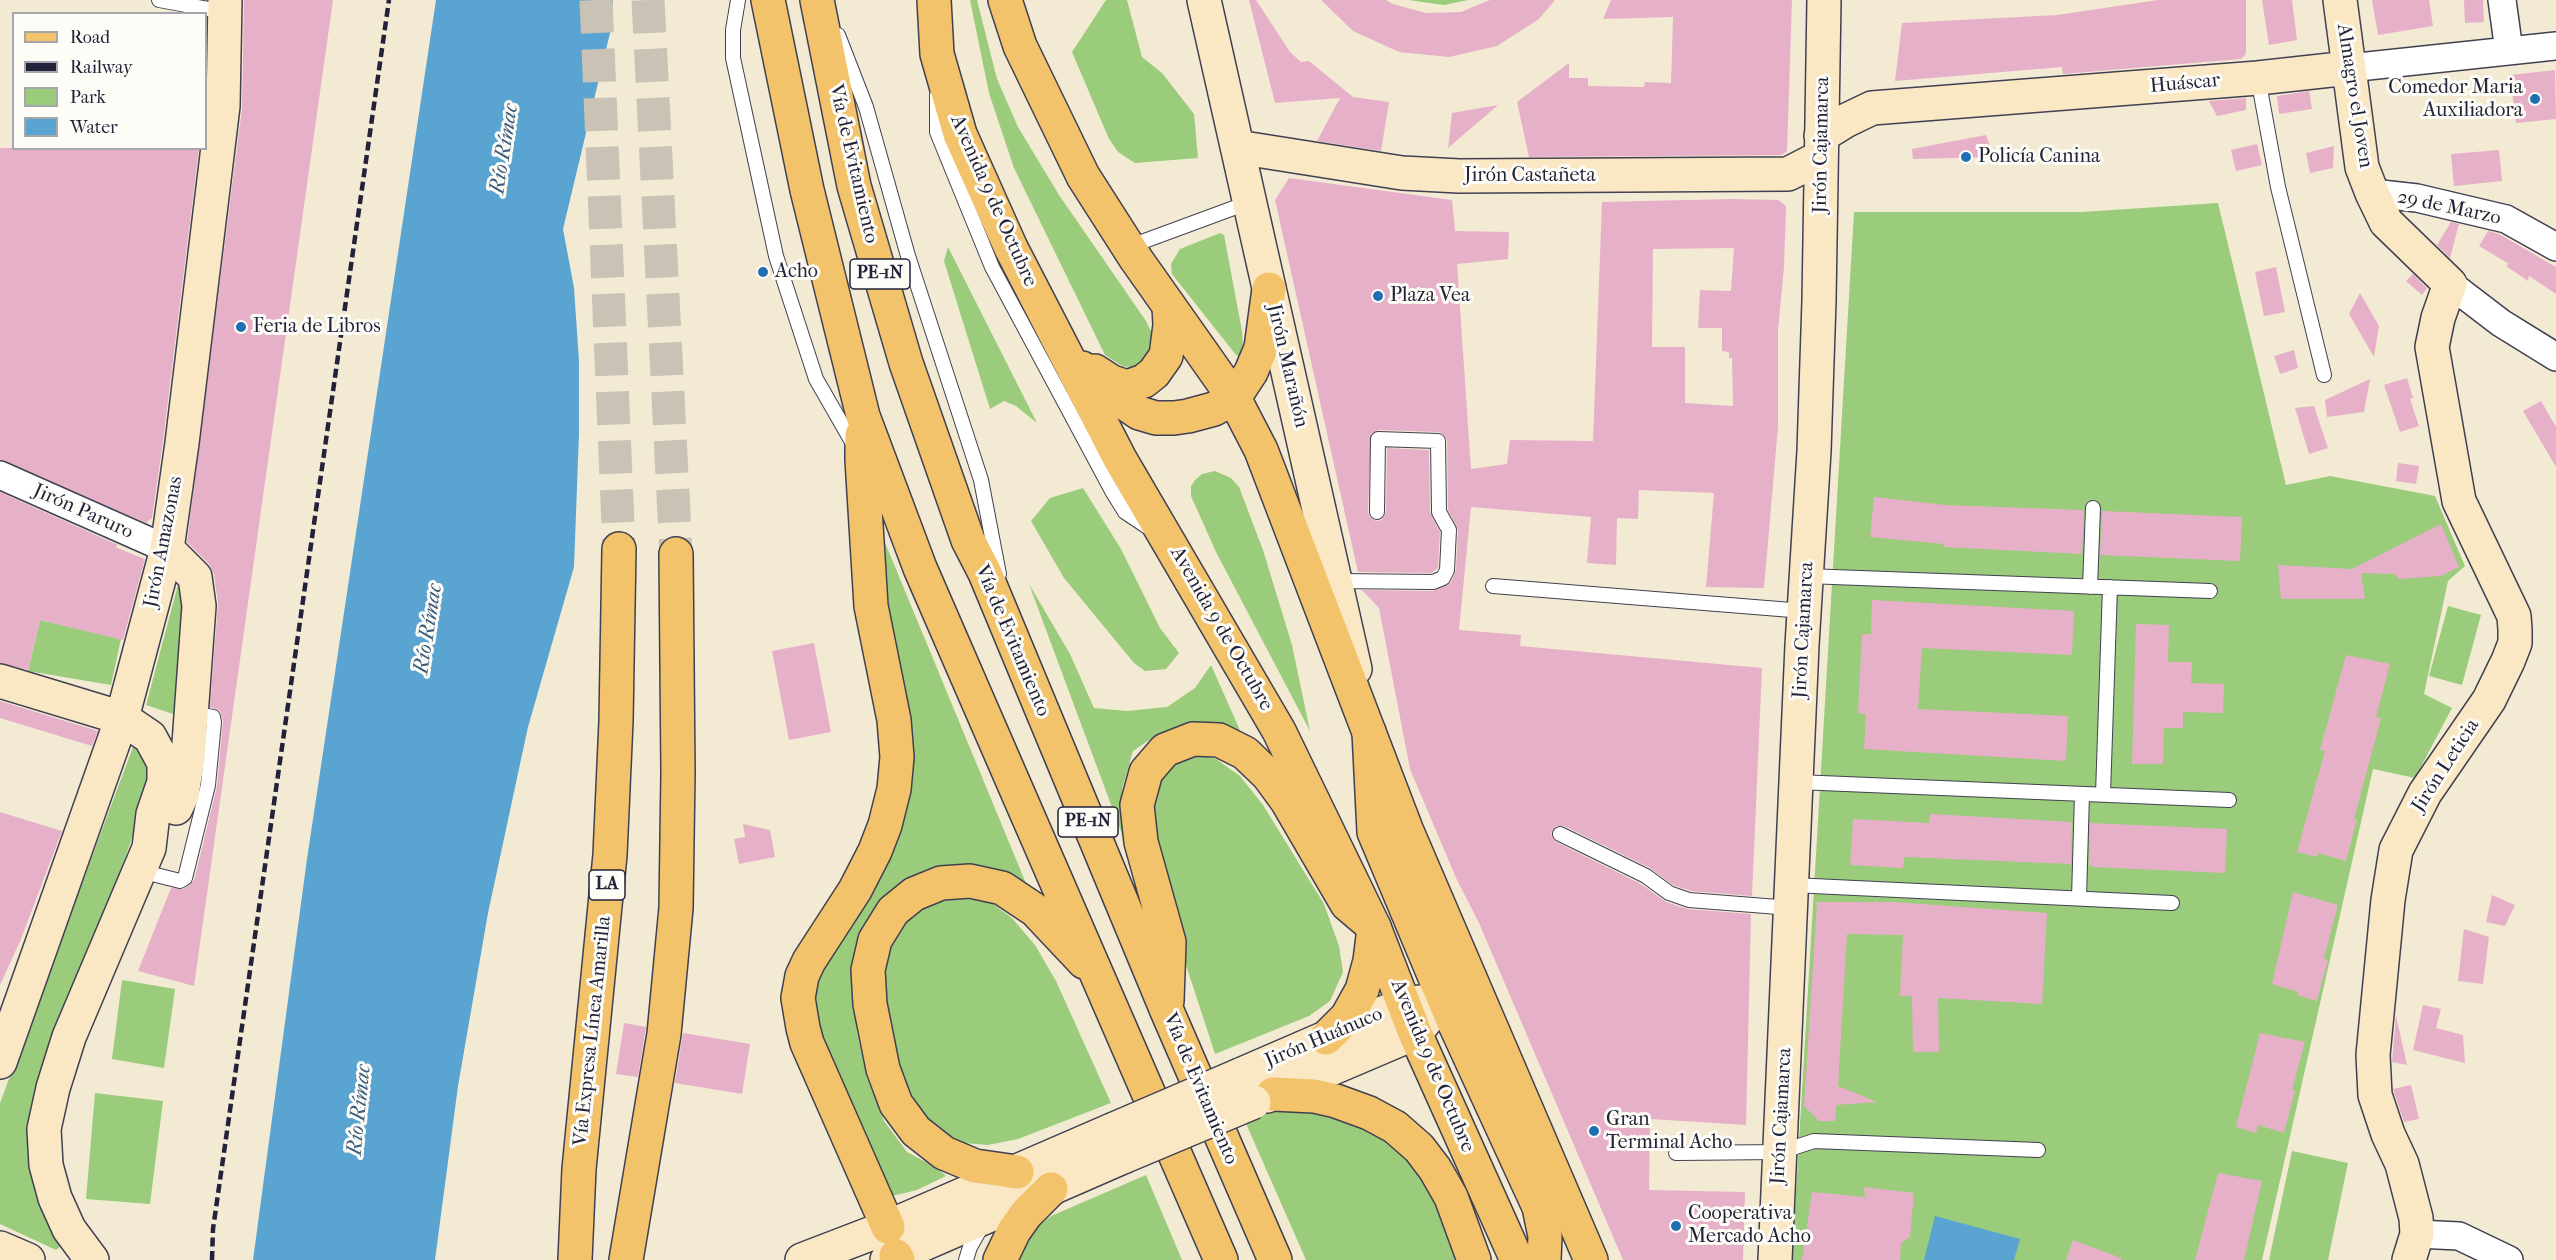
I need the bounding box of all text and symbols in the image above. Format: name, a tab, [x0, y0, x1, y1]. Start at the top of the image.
legend	[12, 12, 207, 150]
street label: Almagro el Joven	[2331, 22, 2377, 170]
text: Road	[70, 27, 110, 48]
text: Railway	[70, 57, 133, 78]
street label: Huáscar	[2149, 69, 2221, 99]
street label: Jirón Cajamarca	[1809, 76, 1835, 214]
place label: Comedor Maria Auxiliadora	[2388, 76, 2523, 123]
street label: Vía de Evitamiento	[823, 82, 883, 246]
text: Park	[70, 87, 106, 108]
marker: Comedor Maria Auxiliadora	[2528, 92, 2542, 106]
water label: Río Rímac	[485, 102, 525, 196]
street label: Avenida 9 de Octubre	[944, 111, 1042, 291]
text: Water	[70, 117, 118, 138]
place label: Policía Canina	[1978, 145, 2100, 169]
marker: Policía Canina	[1959, 150, 1973, 164]
street label: Jirón Castañeta	[1464, 164, 1596, 188]
street label: 29 de Marzo	[2395, 185, 2503, 231]
road number: PE-1N	[850, 259, 910, 289]
place label: Acho	[775, 260, 818, 284]
marker: Acho	[756, 265, 770, 279]
place label: Plaza Vea	[1390, 284, 1470, 308]
marker: Plaza Vea	[1371, 289, 1385, 303]
street label: Jirón Marañón	[1261, 302, 1313, 430]
place label: Feria de Libros	[253, 315, 381, 339]
marker: Feria de Libros	[234, 320, 248, 334]
street label: Jirón Amazonas	[139, 474, 189, 610]
street label: Jirón Paruro	[29, 479, 137, 545]
street label: Avenida 9 de Octubre	[1164, 543, 1278, 715]
street label: Jirón Cajamarca	[1788, 561, 1820, 699]
street label: Vía de Evitamiento	[969, 562, 1055, 720]
water label: Río Rímac	[409, 582, 449, 676]
street label: Jirón Leticia	[2407, 715, 2485, 817]
road number: PE-1N	[1058, 807, 1118, 837]
road number: LA	[589, 870, 625, 900]
street label: Vía Expresa Línea Amarilla	[569, 915, 617, 1147]
street label: Avenida 9 de Octubre	[1385, 976, 1479, 1156]
street label: Jirón Huánuco	[1262, 1002, 1386, 1074]
street label: Vía de Evitamiento	[1157, 1010, 1243, 1168]
street label: Jirón Cajamarca	[1766, 1047, 1798, 1185]
water label: Río Rímac	[343, 1063, 377, 1157]
place label: Gran Terminal Acho	[1606, 1108, 1732, 1155]
marker: Gran Terminal Acho	[1587, 1124, 1601, 1138]
place label: Cooperativa Mercado Acho	[1688, 1202, 1811, 1249]
marker: Cooperativa Mercado Acho	[1669, 1219, 1683, 1233]

